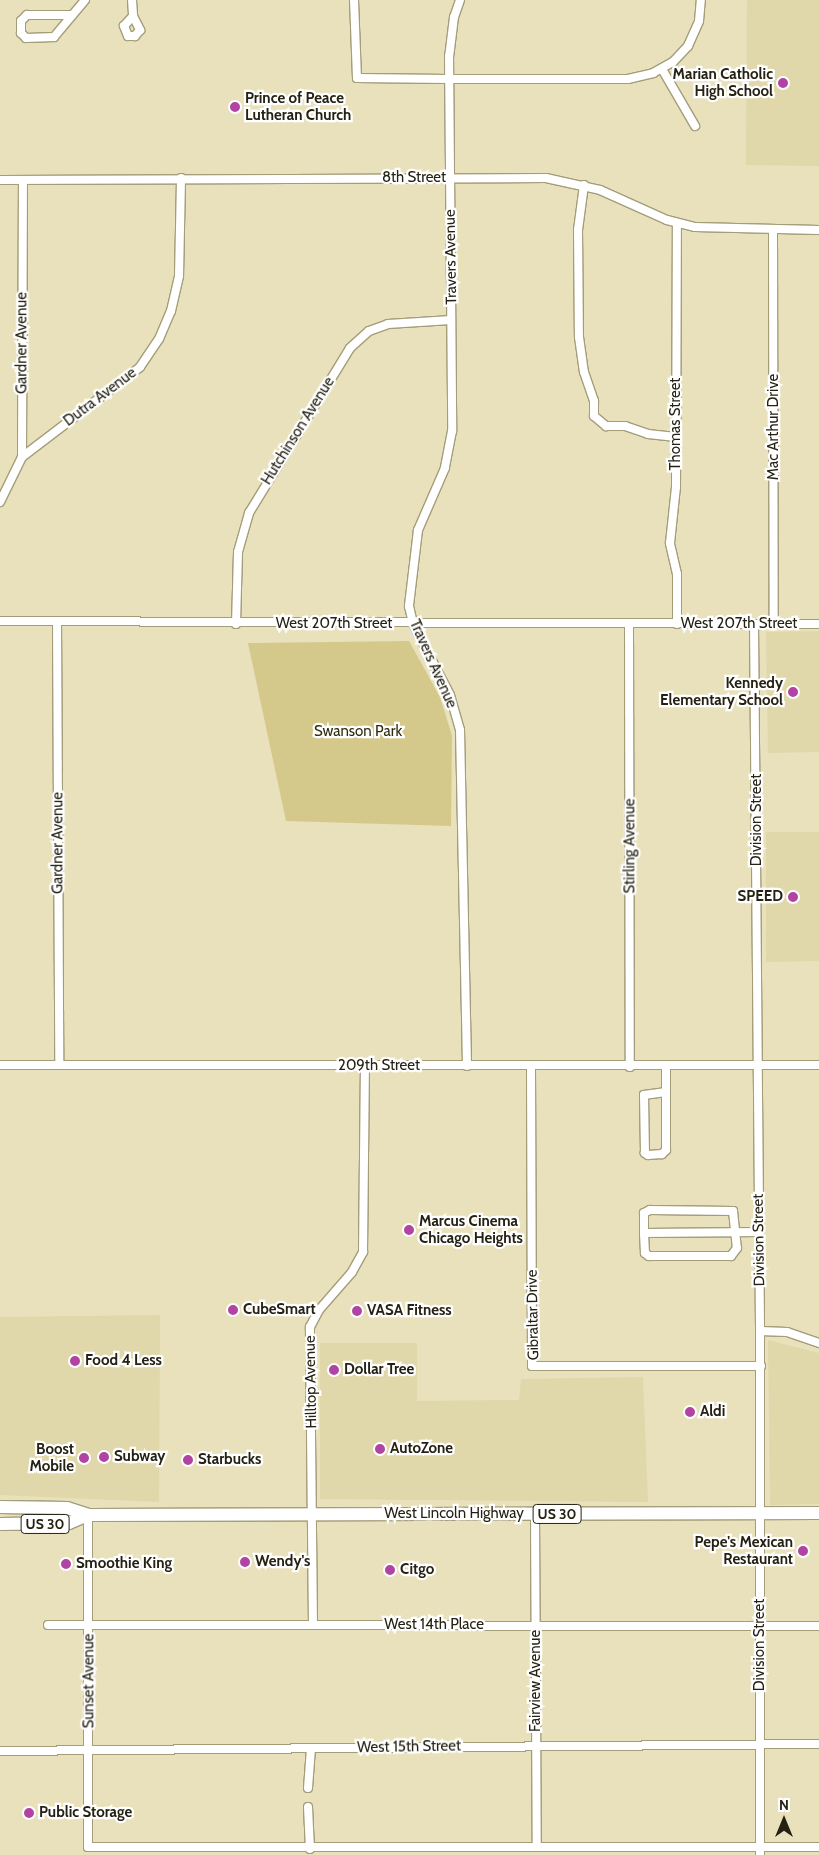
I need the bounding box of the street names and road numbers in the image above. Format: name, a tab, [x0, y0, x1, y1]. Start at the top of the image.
street label: 8th Street	[382, 169, 446, 187]
street label: Travers Avenue	[441, 209, 461, 305]
street label: Gardner Avenue	[13, 292, 31, 394]
street label: Dutra Avenue	[60, 364, 140, 430]
street label: Hutchinson Avenue	[258, 374, 338, 488]
street label: Mac Arthur Drive	[765, 374, 783, 480]
street label: Thomas Street	[667, 378, 685, 470]
street label: West 207th Street	[276, 615, 392, 633]
street label: West 207th Street	[681, 615, 797, 633]
street label: Travers Avenue	[405, 617, 461, 711]
street label: Division Street	[748, 774, 766, 866]
street label: Gardner Avenue	[49, 792, 67, 894]
street label: Stirling Avenue	[621, 798, 639, 894]
street label: 209th Street	[338, 1057, 420, 1075]
street label: Division Street	[749, 1194, 769, 1286]
street label: Gibraltar Drive	[523, 1269, 543, 1361]
street label: Hilltop Avenue	[301, 1335, 321, 1429]
road number: US 30	[532, 1502, 582, 1526]
street label: West Lincoln Highway	[384, 1505, 524, 1523]
road number: US 30	[20, 1512, 70, 1536]
street label: Division Street	[751, 1599, 769, 1691]
street label: West 14th Place	[384, 1616, 484, 1634]
street label: Fairview Avenue	[527, 1630, 545, 1732]
street label: Sunset Avenue	[80, 1634, 98, 1728]
street label: West 15th Street	[357, 1737, 461, 1757]

